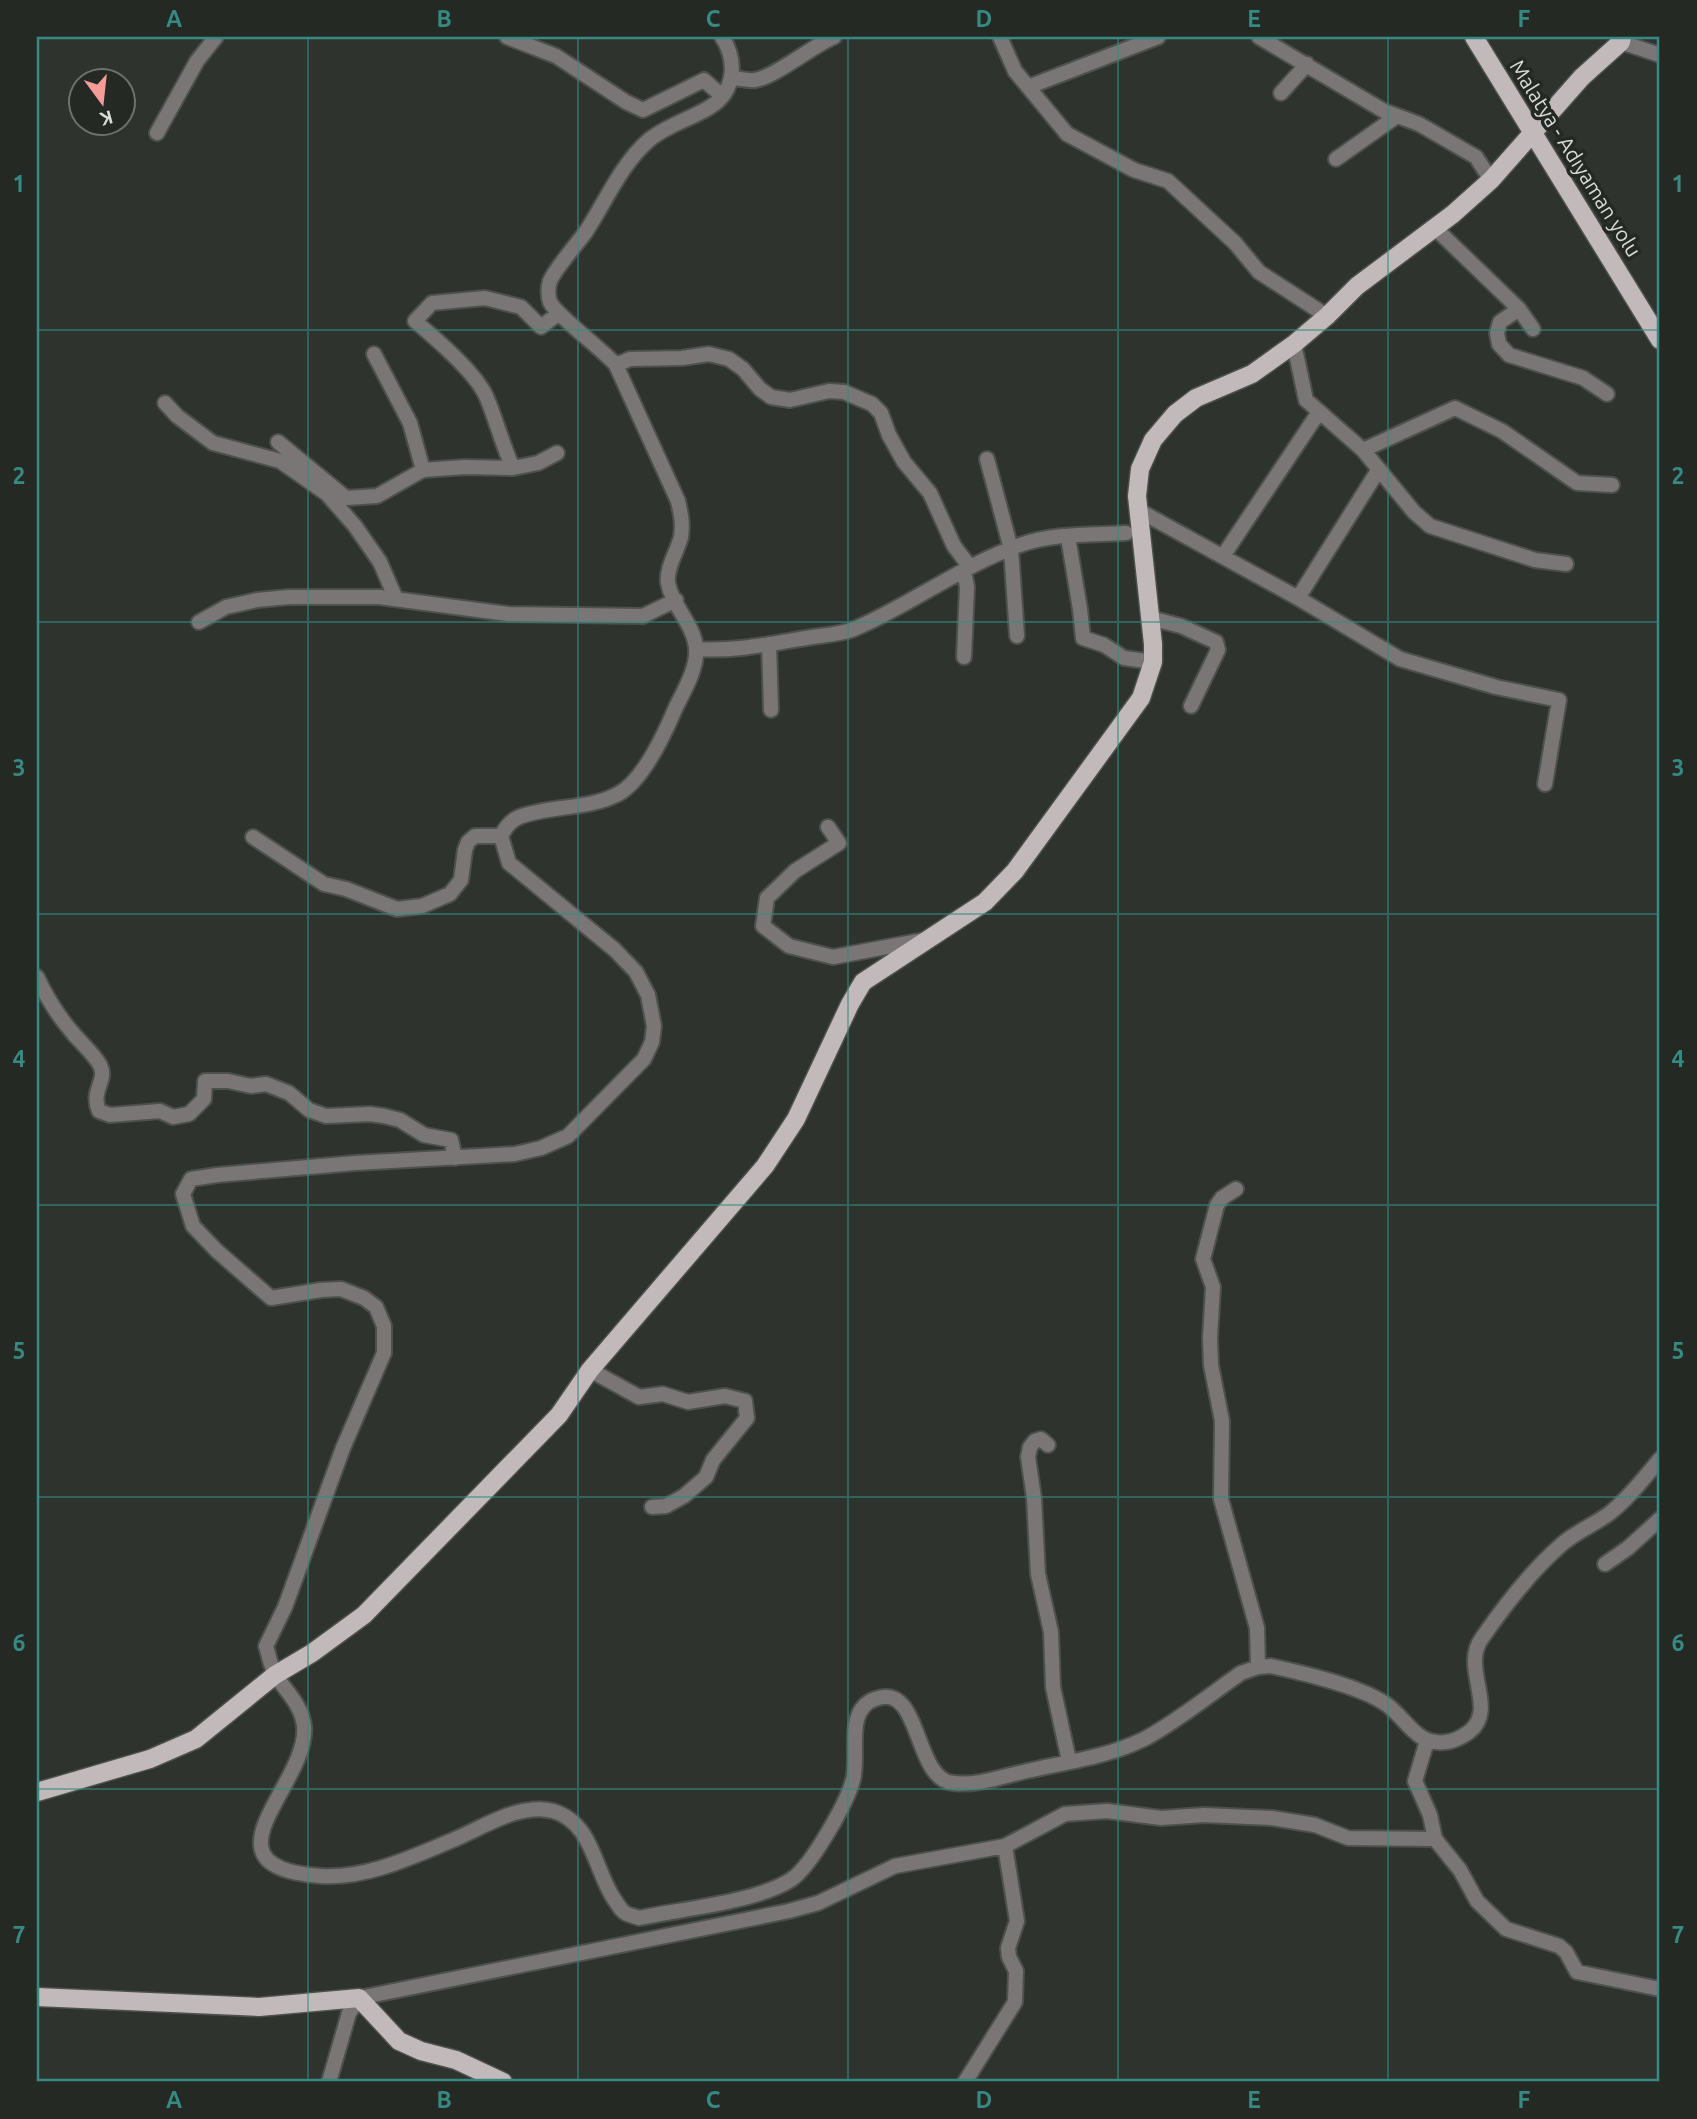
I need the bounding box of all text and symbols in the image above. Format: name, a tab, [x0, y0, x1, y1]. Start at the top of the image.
text: A	[166, 6, 182, 31]
text: B	[436, 6, 452, 31]
text: C	[706, 6, 721, 31]
text: D	[976, 6, 992, 31]
text: E	[1247, 6, 1261, 31]
text: F	[1518, 6, 1531, 31]
street label: Malatya - Adıyaman yolu	[1505, 55, 1647, 261]
north arrow	[66, 66, 136, 136]
text: K	[97, 106, 115, 131]
text: 1	[13, 171, 25, 196]
text: 1	[1672, 171, 1684, 196]
text: 2	[13, 463, 25, 488]
text: 2	[1672, 463, 1684, 488]
text: 3	[13, 755, 25, 780]
text: 3	[1672, 755, 1684, 780]
text: 4	[13, 1046, 26, 1071]
text: 4	[1672, 1046, 1685, 1071]
text: 5	[13, 1338, 25, 1363]
text: 5	[1672, 1338, 1684, 1363]
text: 6	[13, 1630, 26, 1655]
text: 6	[1672, 1630, 1685, 1655]
text: 7	[13, 1922, 25, 1947]
text: 7	[1672, 1922, 1684, 1947]
text: A	[166, 2087, 182, 2112]
text: B	[436, 2087, 452, 2112]
text: C	[706, 2087, 721, 2112]
text: D	[976, 2087, 992, 2112]
text: E	[1247, 2087, 1261, 2112]
text: F	[1518, 2087, 1531, 2112]

